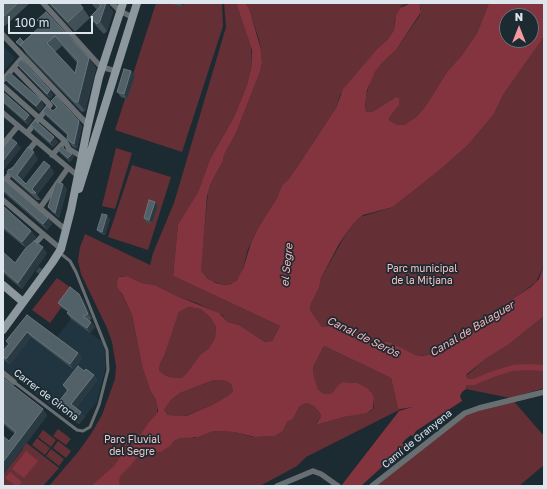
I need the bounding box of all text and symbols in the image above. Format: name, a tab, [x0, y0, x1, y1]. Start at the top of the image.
scale bar	[10, 8, 95, 34]
north arrow	[499, 8, 539, 48]
text: N	[515, 10, 523, 23]
text: 100 m	[15, 15, 49, 30]
water label: el Segre	[278, 243, 296, 287]
park label: Parc municipal de la Mitjana	[387, 263, 457, 286]
water label: Canal de Balaguer	[427, 299, 517, 359]
water label: Canal de Seròs	[325, 314, 401, 360]
street label: Carrer de Girona	[11, 367, 81, 423]
street label: Camí de Granyena	[380, 407, 454, 471]
park label: Parc Fluvial del Segre	[104, 434, 160, 458]

